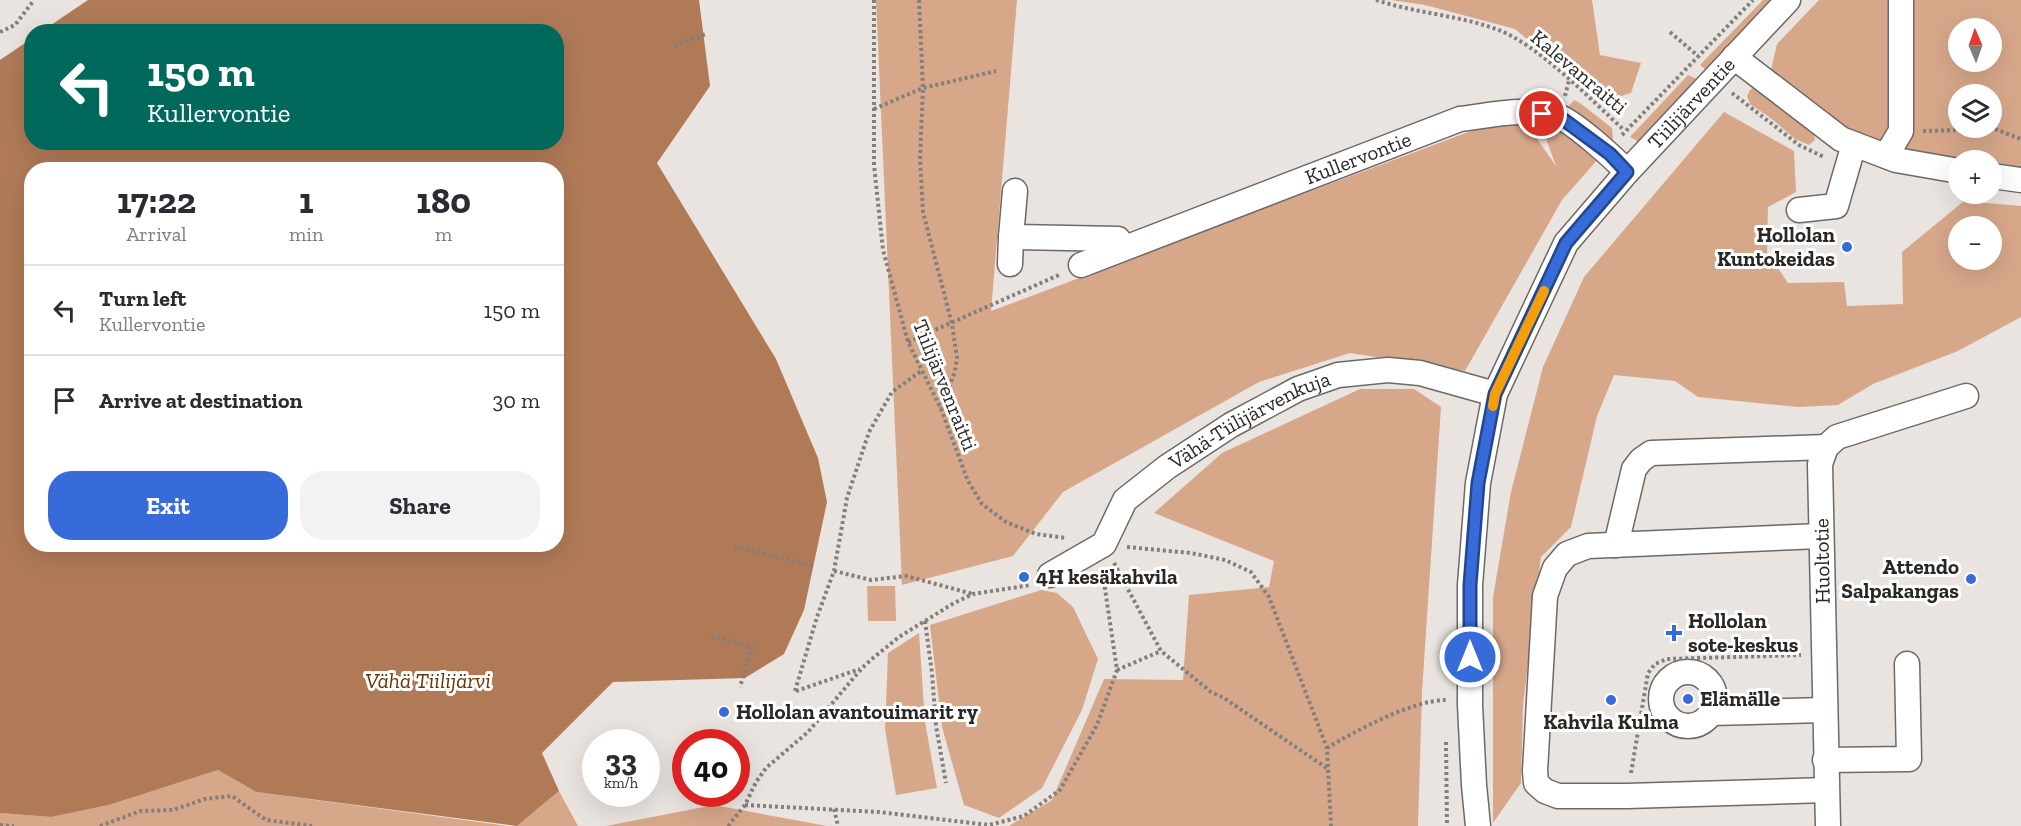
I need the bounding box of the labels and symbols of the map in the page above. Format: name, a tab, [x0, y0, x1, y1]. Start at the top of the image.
north arrow	[1948, 18, 2002, 72]
street label: Kalevanraitti	[1526, 24, 1633, 119]
street label: Tiilijärventie	[1642, 52, 1740, 154]
pin	[1516, 88, 1567, 139]
street label: Kullervontie	[1301, 126, 1415, 190]
place label: Hollolan Kuntokeidas	[1717, 222, 1836, 271]
marker: Hollolan Kuntokeidas	[1840, 240, 1854, 254]
street label: Tiilijärvenraitti	[907, 316, 983, 454]
street label: Vähä-Tiilijärvenkuja	[1163, 366, 1333, 475]
street label: Huoltotie	[1808, 518, 1835, 604]
place label: Attendo Salpakangas	[1841, 554, 1959, 603]
place label: 4H kesäkahvila	[1036, 564, 1178, 589]
marker: 4H kesäkahvila	[1017, 570, 1031, 584]
marker: Attendo Salpakangas	[1964, 572, 1978, 586]
place label: Hollolan sote-keskus	[1688, 608, 1799, 657]
marker: Hollolan sote-keskus	[1665, 624, 1683, 642]
position arrow	[1438, 625, 1502, 689]
water label: Vähä Tiilijärvi	[365, 667, 491, 694]
place label: Elämälle	[1700, 686, 1780, 711]
marker: Elämälle	[1681, 692, 1695, 706]
marker: Kahvila Kulma	[1604, 693, 1618, 707]
place label: Hollolan avantouimarit ry	[736, 699, 978, 724]
marker: Hollolan avantouimarit ry	[717, 705, 731, 719]
place label: Kahvila Kulma	[1543, 709, 1679, 734]
speed limit sign: 40	[672, 729, 750, 807]

